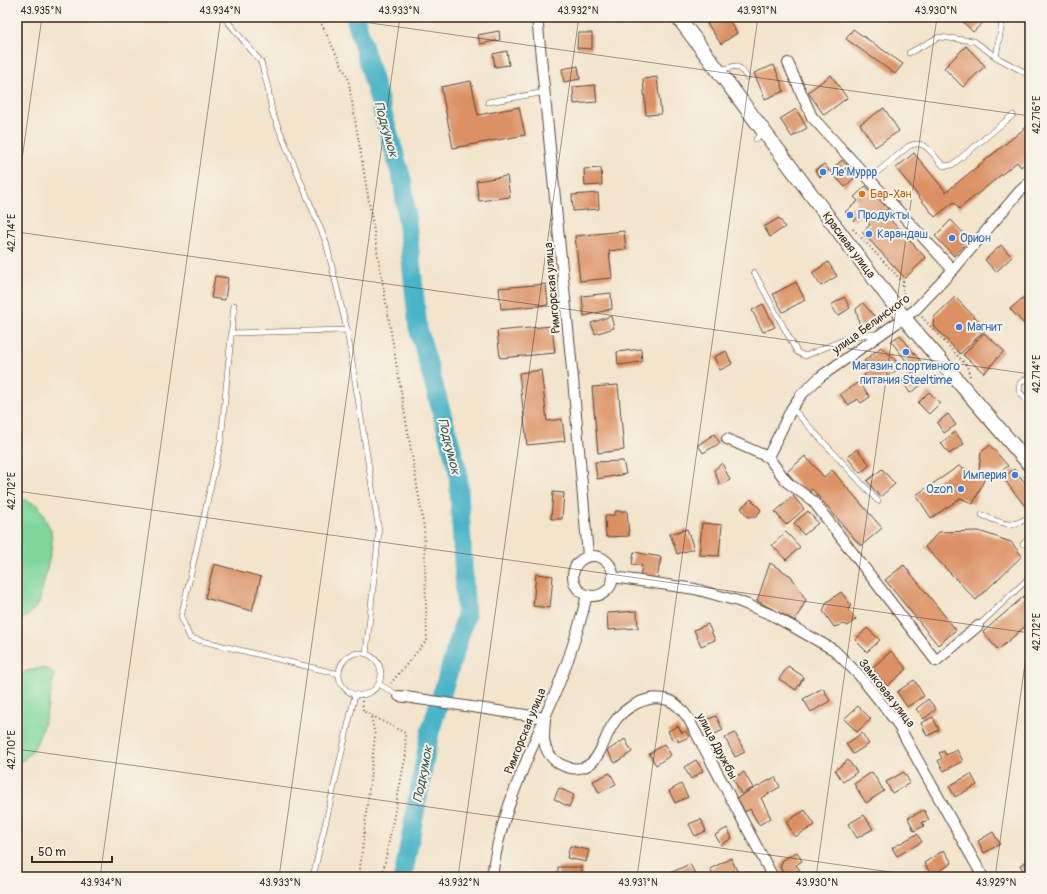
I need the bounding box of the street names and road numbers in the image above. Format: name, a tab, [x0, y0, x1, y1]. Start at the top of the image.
street label: Красивая улица	[819, 209, 879, 282]
street label: Римгорская улица	[541, 241, 564, 334]
street label: улица Белинского	[829, 291, 914, 358]
street label: Замковая улица	[855, 656, 918, 731]
street label: Римгорская улица	[501, 686, 550, 776]
street label: улица Дружбы	[692, 710, 740, 782]

